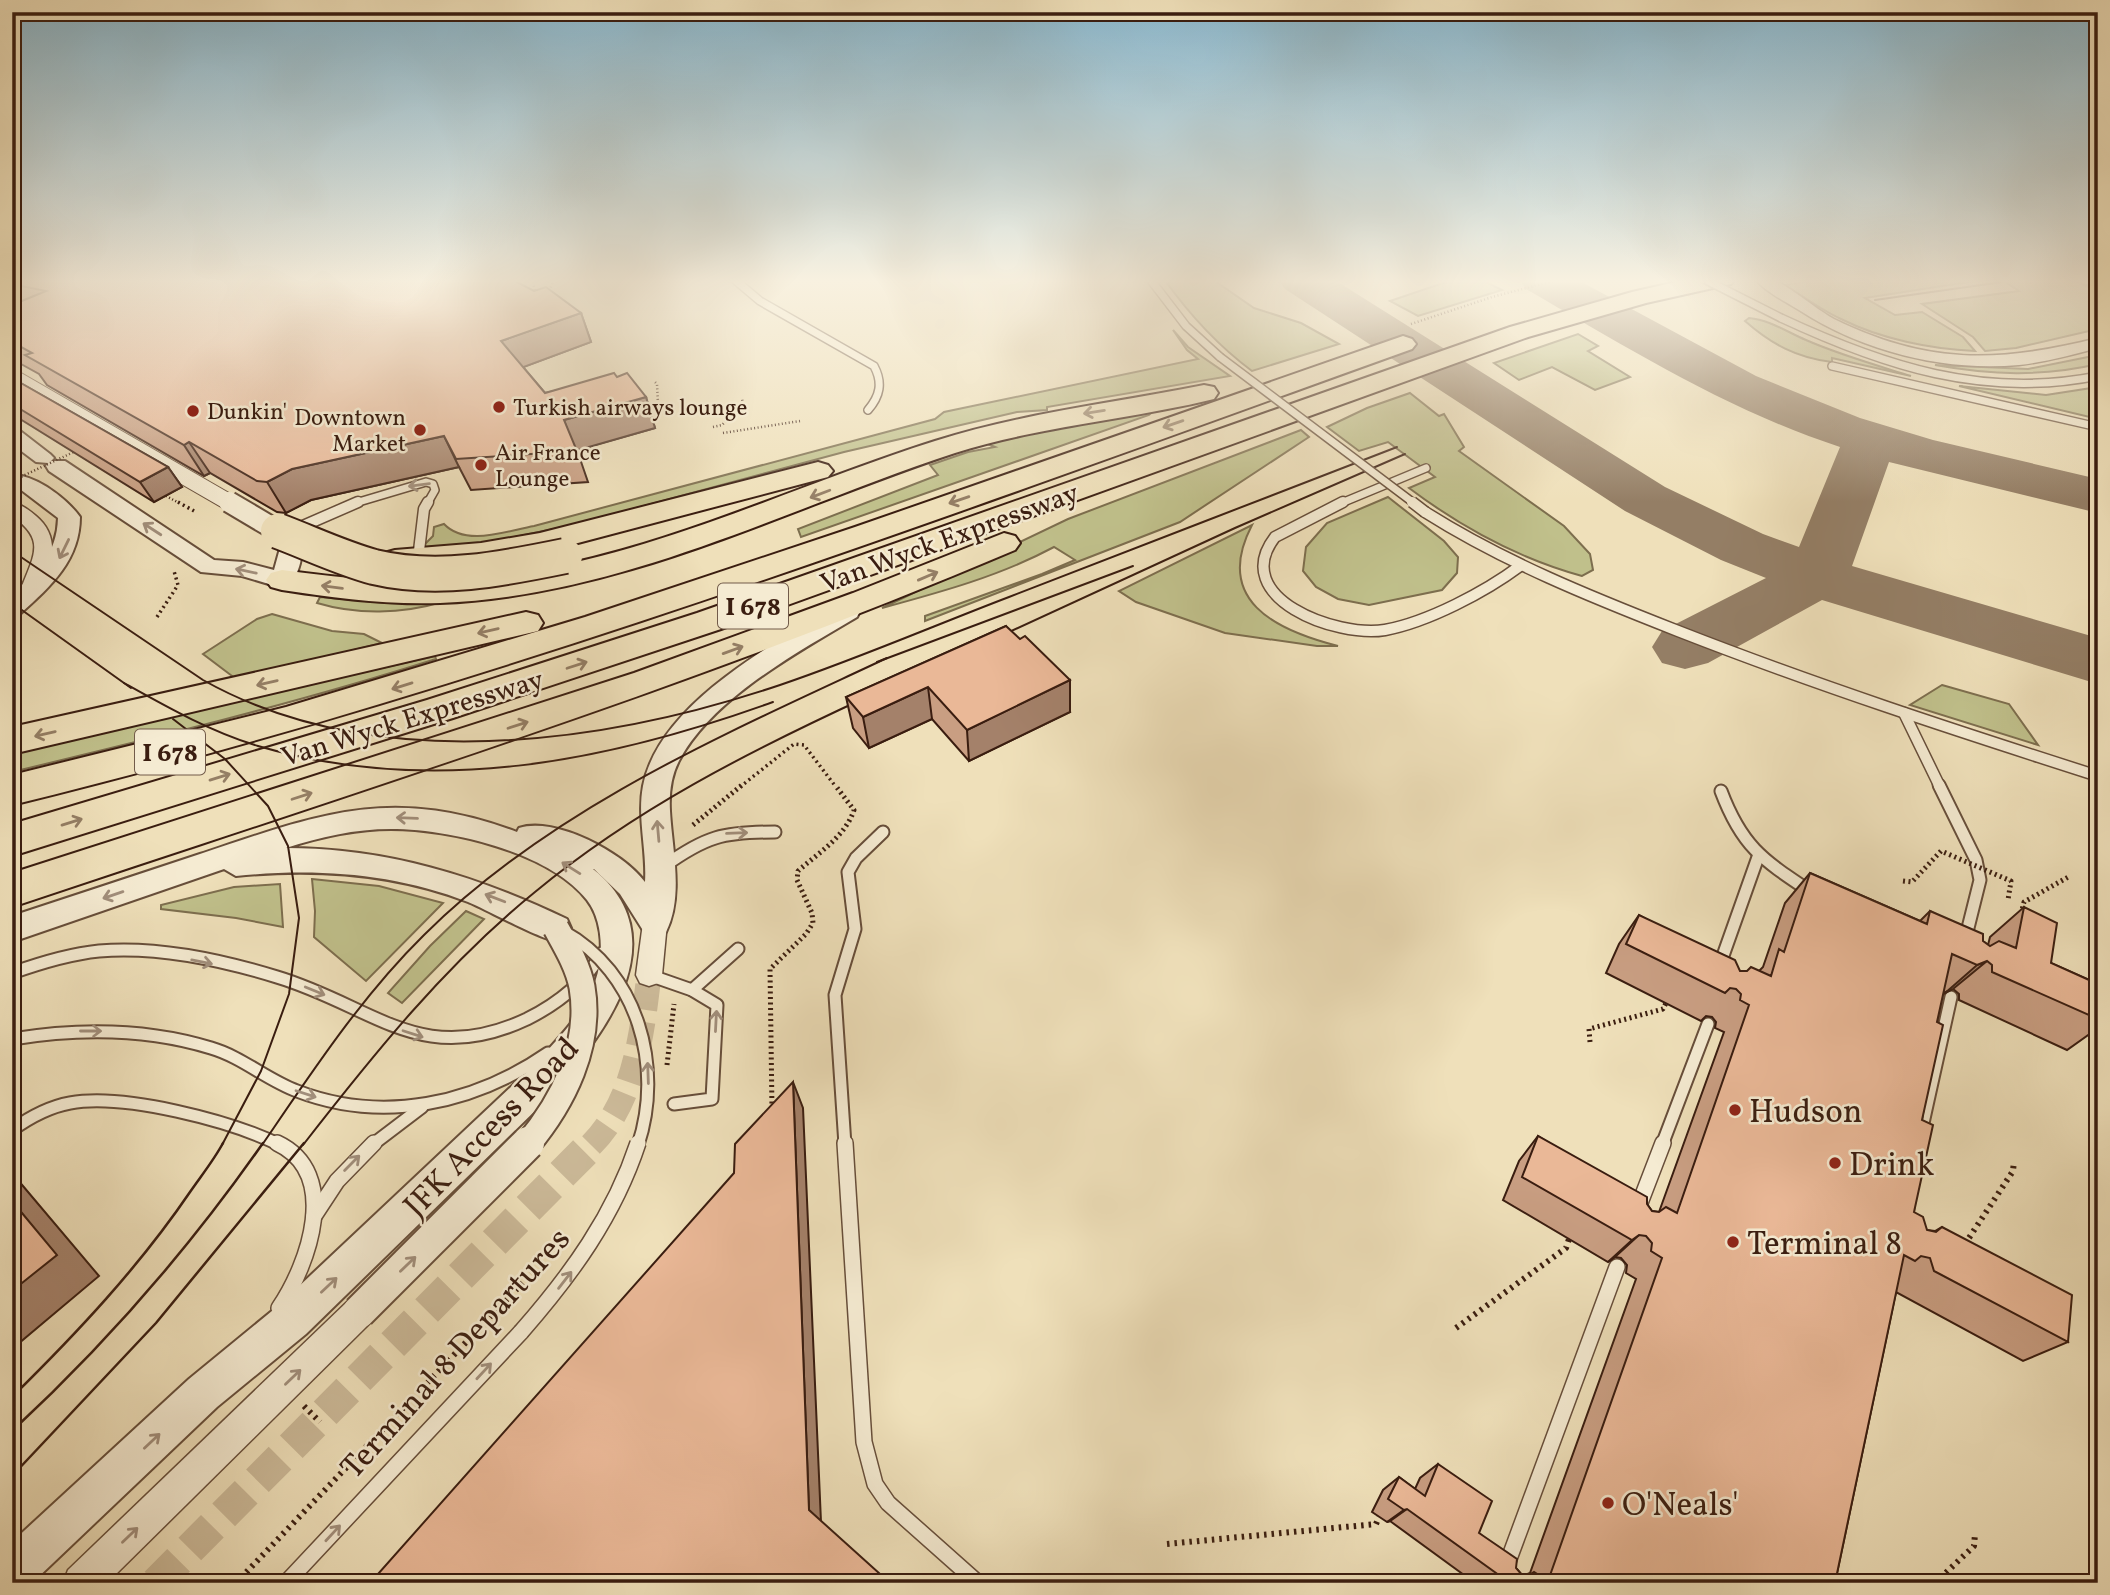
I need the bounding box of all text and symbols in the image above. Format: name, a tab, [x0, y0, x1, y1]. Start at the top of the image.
place label: Turkish airways lounge	[513, 393, 747, 425]
place label: Dunkin'	[207, 397, 287, 429]
marker: Turkish airways lounge	[491, 399, 507, 415]
marker: Dunkin'	[185, 403, 201, 419]
place label: Downtown Market	[294, 403, 406, 461]
one-way arrow	[1083, 406, 1106, 419]
one-way arrow	[1163, 419, 1185, 432]
marker: Downtown Market	[412, 422, 428, 438]
place label: Air France Lounge	[495, 438, 601, 496]
marker: Air France Lounge	[473, 457, 489, 473]
street label: Van Wyck Expressway	[815, 474, 1085, 604]
one-way arrow	[408, 479, 431, 492]
one-way arrow	[809, 489, 831, 501]
one-way arrow	[948, 495, 970, 507]
one-way arrow	[143, 522, 163, 536]
one-way arrow	[57, 538, 71, 559]
one-way arrow	[235, 563, 258, 577]
one-way arrow	[917, 569, 938, 582]
one-way arrow	[321, 580, 344, 593]
road number: I 678	[718, 584, 788, 628]
one-way arrow	[477, 625, 500, 639]
one-way arrow	[722, 642, 744, 655]
one-way arrow	[566, 658, 588, 671]
street label: Van Wyck Expressway	[277, 661, 549, 778]
one-way arrow	[256, 676, 279, 690]
one-way arrow	[391, 680, 413, 693]
one-way arrow	[507, 718, 529, 730]
one-way arrow	[34, 727, 57, 741]
road number: I 678	[135, 730, 205, 774]
one-way arrow	[208, 769, 230, 782]
one-way arrow	[291, 789, 313, 801]
one-way arrow	[396, 812, 419, 825]
one-way arrow	[60, 815, 82, 828]
one-way arrow	[651, 820, 664, 843]
one-way arrow	[725, 826, 748, 839]
one-way arrow	[562, 860, 581, 875]
one-way arrow	[103, 889, 125, 902]
one-way arrow	[484, 890, 506, 903]
one-way arrow	[190, 955, 213, 969]
one-way arrow	[304, 986, 326, 999]
one-way arrow	[710, 1010, 723, 1033]
one-way arrow	[80, 1024, 103, 1037]
street label: JFK Access Road	[395, 1028, 591, 1229]
one-way arrow	[402, 1028, 424, 1041]
one-way arrow	[641, 1062, 654, 1085]
one-way arrow	[295, 1088, 317, 1101]
place label: Hudson	[1749, 1091, 1862, 1137]
marker: Hudson	[1727, 1102, 1743, 1118]
place label: Drink	[1849, 1144, 1935, 1190]
one-way arrow	[343, 1154, 360, 1171]
marker: Drink	[1827, 1155, 1843, 1171]
street label: Terminal 8 Departures	[331, 1219, 583, 1491]
place label: Terminal 8	[1747, 1223, 1902, 1269]
marker: Terminal 8	[1725, 1234, 1741, 1250]
one-way arrow	[399, 1256, 416, 1273]
one-way arrow	[558, 1271, 573, 1290]
one-way arrow	[320, 1276, 337, 1293]
one-way arrow	[475, 1363, 492, 1380]
one-way arrow	[284, 1368, 301, 1385]
one-way arrow	[143, 1433, 160, 1450]
place label: O'Neals'	[1622, 1484, 1738, 1530]
marker: O'Neals'	[1600, 1495, 1616, 1511]
one-way arrow	[324, 1525, 341, 1542]
one-way arrow	[121, 1527, 138, 1544]

